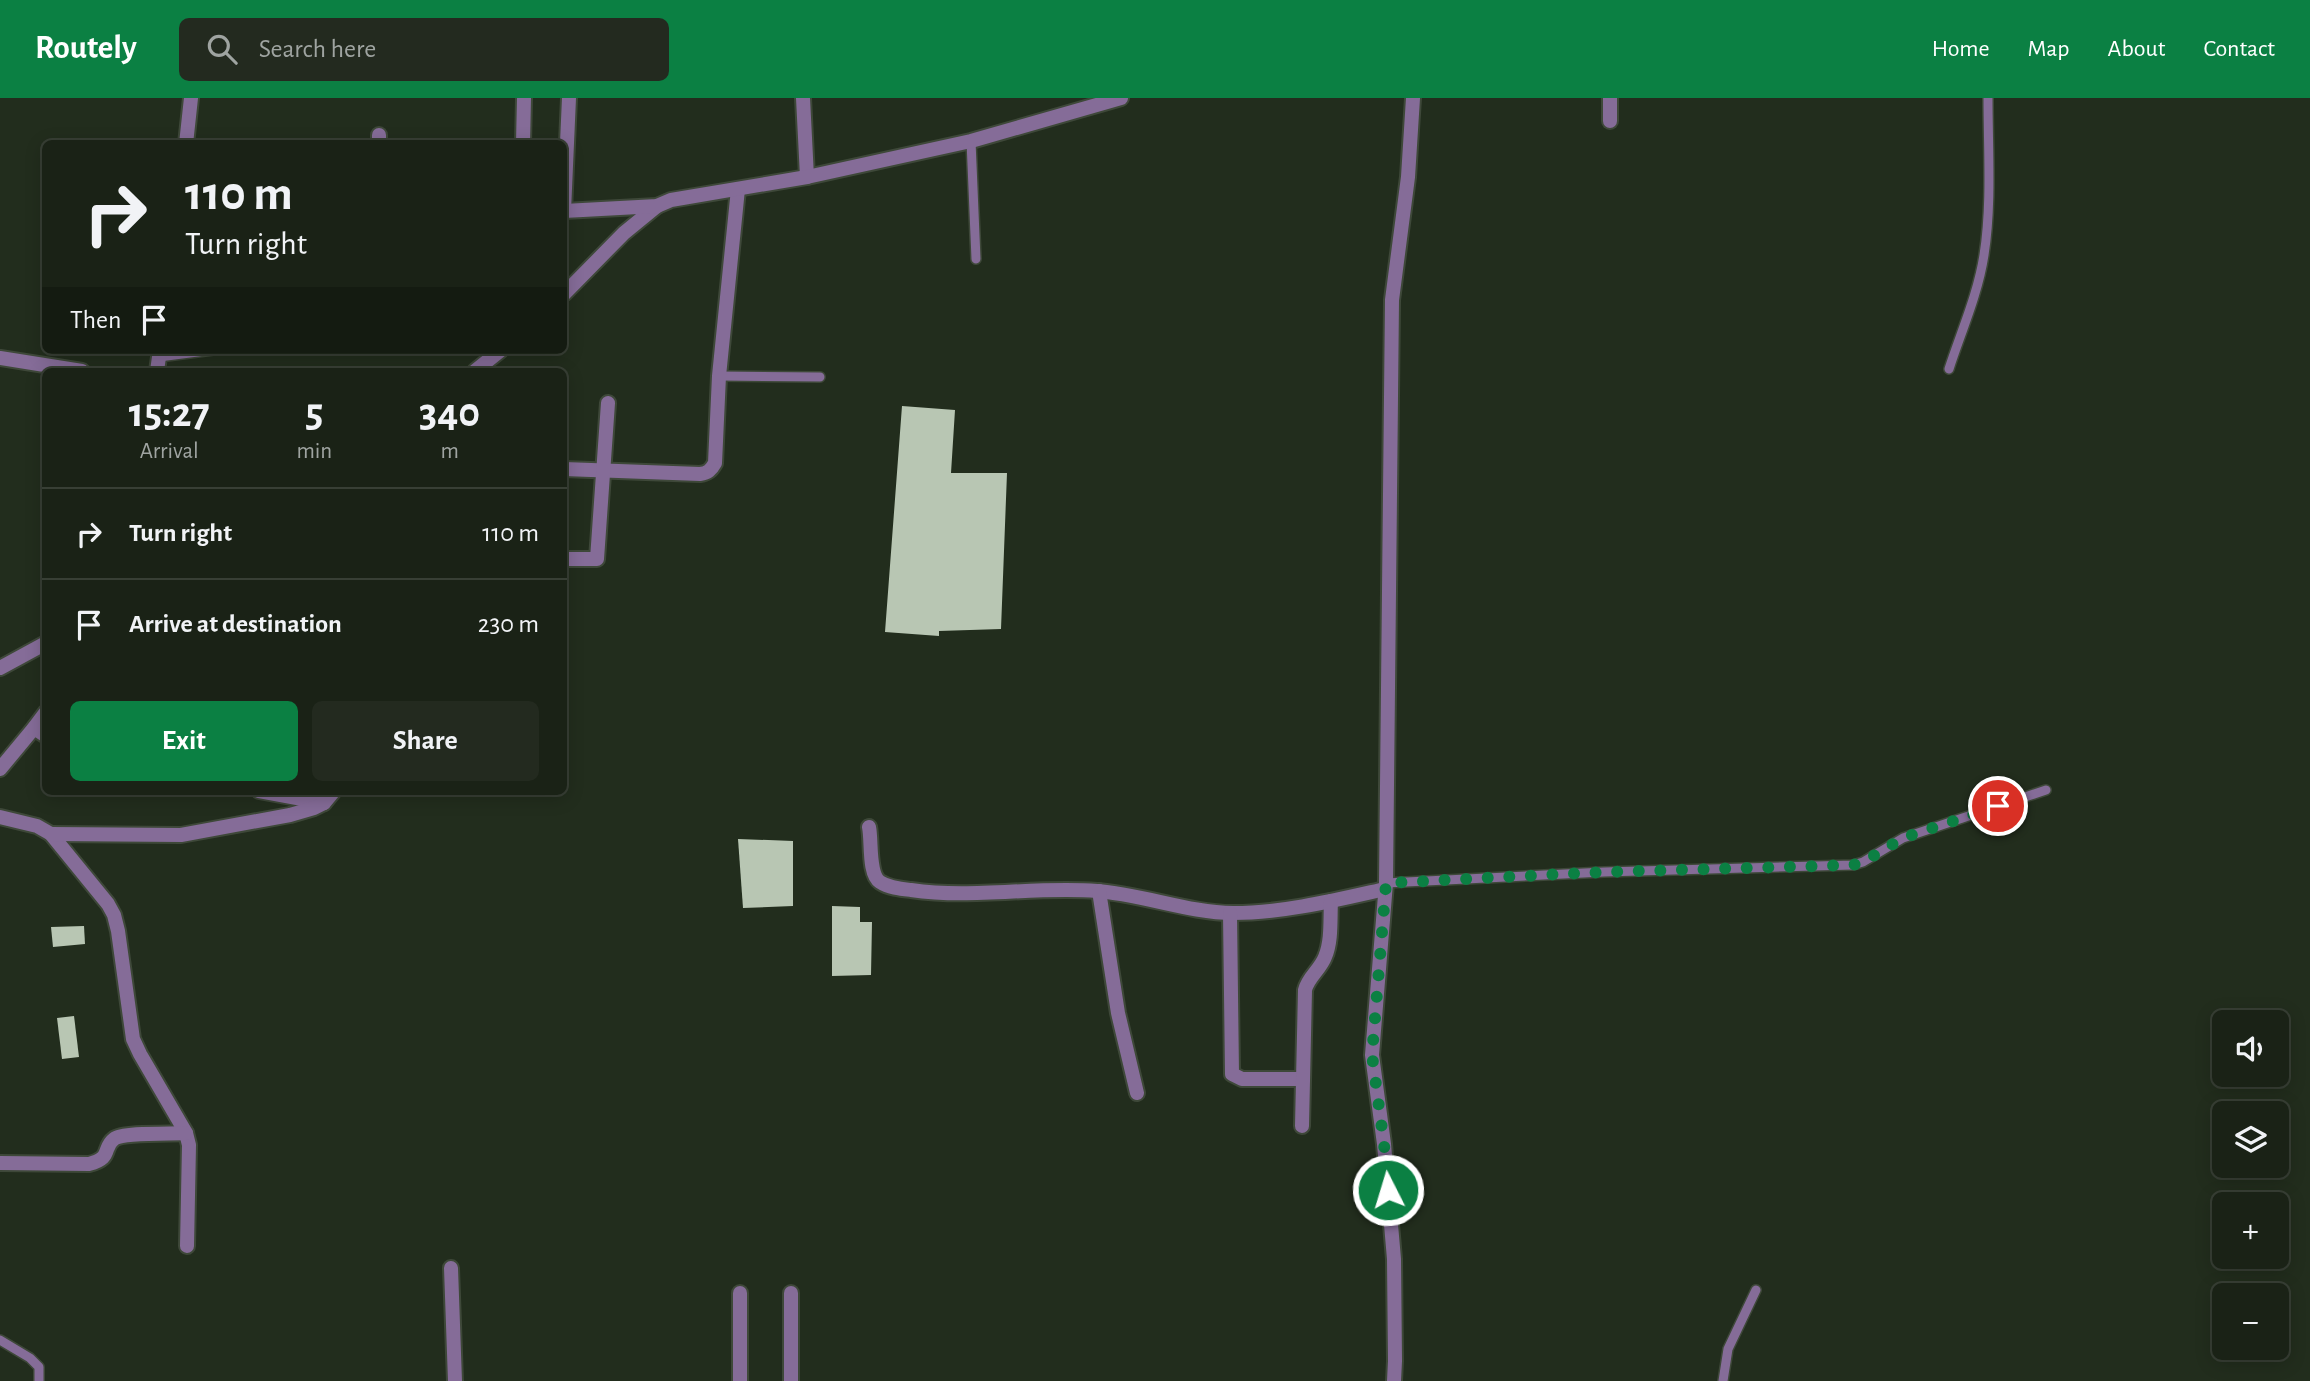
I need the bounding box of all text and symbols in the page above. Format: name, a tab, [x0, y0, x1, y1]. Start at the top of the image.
search box	[179, 18, 669, 81]
icon: search	[203, 30, 241, 68]
text: Routely	[35, 32, 137, 65]
text: Search here	[259, 36, 376, 62]
text: Home	[1932, 37, 1990, 61]
text: Map	[2028, 37, 2070, 61]
text: About	[2108, 37, 2165, 61]
text: Contact	[2203, 37, 2275, 61]
icon: right	[70, 168, 161, 259]
text: 110 m	[185, 170, 293, 219]
text: Turn right	[185, 228, 307, 260]
icon: arrive	[135, 301, 173, 339]
text: Then	[70, 307, 121, 333]
text: 15:27	[129, 392, 210, 434]
text: 5	[305, 392, 323, 434]
text: 340	[419, 392, 480, 434]
text: Arrival	[140, 440, 199, 463]
text: min	[296, 440, 332, 463]
text: m	[440, 440, 459, 463]
icon: right	[70, 515, 108, 553]
text: Turn right	[129, 520, 232, 546]
text: 110 m	[482, 520, 539, 546]
icon: arrive	[70, 606, 108, 644]
text: Arrive at destination	[129, 611, 342, 637]
text: 230 m	[478, 611, 539, 637]
button: Exit	[70, 701, 298, 781]
button: Share	[312, 701, 539, 781]
pin	[1968, 776, 2028, 836]
icon: arrive	[1979, 787, 2017, 825]
map controls	[2212, 1010, 2289, 1360]
button: sound	[2212, 1010, 2289, 1087]
button: layers	[2212, 1101, 2289, 1178]
position arrow	[1351, 1153, 1425, 1227]
button: +	[2212, 1192, 2289, 1269]
button: −	[2212, 1283, 2289, 1360]

